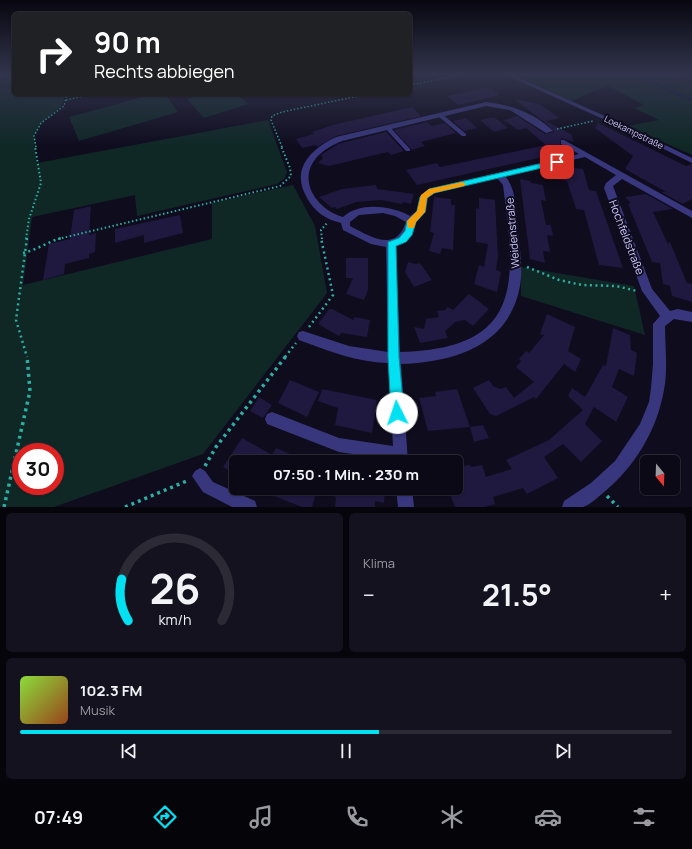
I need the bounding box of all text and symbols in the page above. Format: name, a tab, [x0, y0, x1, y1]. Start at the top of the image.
text: 90 m	[94, 23, 161, 61]
icon: right	[28, 28, 80, 80]
text: Rechts abbiegen	[94, 59, 234, 83]
street label: Loekampstraße	[602, 112, 666, 152]
pin	[540, 145, 574, 179]
icon: arrive	[546, 151, 568, 173]
street label: Weidenstraße	[501, 196, 523, 269]
street label: Hochfeldstraße	[606, 197, 648, 277]
position arrow	[376, 392, 418, 434]
speed limit sign: 30	[12, 443, 64, 495]
north arrow	[640, 455, 680, 495]
map controls	[640, 455, 680, 495]
text: 07:50 · 1 Min. · 230 m	[273, 464, 419, 485]
text: Klima	[363, 554, 395, 572]
text: 26	[149, 559, 200, 615]
text: 21.5°	[482, 574, 552, 615]
text: −	[363, 580, 375, 610]
text: +	[659, 580, 672, 610]
text: km/h	[158, 609, 191, 628]
text: 102.3 FM	[80, 680, 142, 701]
text: Musik	[80, 701, 115, 719]
icon: previous	[118, 740, 140, 762]
icon: pause	[335, 740, 357, 762]
icon: next	[552, 740, 574, 762]
icon: directions	[151, 803, 179, 831]
icon: music	[247, 803, 275, 831]
icon: phone	[343, 803, 371, 831]
icon: climate	[438, 803, 466, 831]
icon: car	[534, 803, 562, 831]
icon: filters	[630, 803, 658, 831]
text: 07:49	[34, 805, 83, 829]

